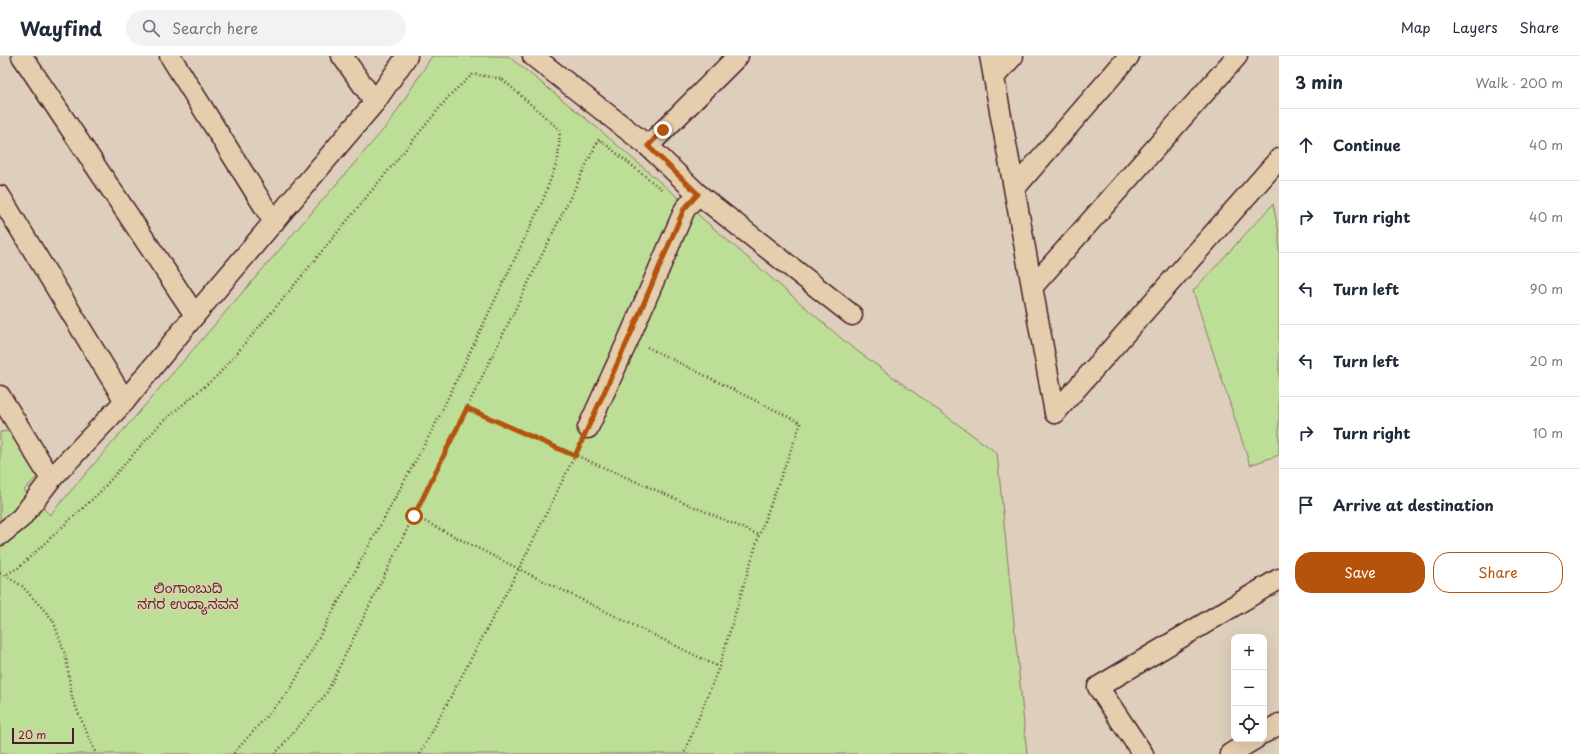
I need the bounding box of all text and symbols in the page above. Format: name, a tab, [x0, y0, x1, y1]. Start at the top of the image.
search box	[126, 10, 406, 46]
text: Wayfind	[20, 14, 102, 42]
text: Search here	[172, 16, 258, 39]
icon: search	[140, 17, 162, 39]
text: Map	[1401, 17, 1431, 38]
text: Layers	[1453, 17, 1498, 38]
text: Share	[1520, 17, 1559, 38]
text: 3 min	[1295, 69, 1343, 95]
text: Walk · 200 m	[1475, 73, 1563, 92]
route end	[654, 121, 672, 139]
text: Continue	[1333, 133, 1401, 156]
icon: ahead	[1295, 134, 1317, 156]
text: 40 m	[1529, 135, 1563, 154]
text: Turn right	[1333, 205, 1410, 228]
icon: right	[1295, 206, 1317, 228]
text: 40 m	[1529, 207, 1563, 226]
text: Turn left	[1333, 277, 1399, 300]
icon: left	[1295, 278, 1317, 300]
text: 90 m	[1530, 279, 1563, 298]
text: Turn left	[1333, 349, 1399, 372]
icon: left	[1295, 350, 1317, 372]
text: 20 m	[1529, 351, 1563, 370]
text: Turn right	[1333, 421, 1410, 444]
icon: right	[1295, 422, 1317, 444]
text: 10 m	[1533, 423, 1563, 442]
text: Arrive at destination	[1333, 493, 1494, 516]
icon: arrive	[1295, 494, 1317, 516]
route start	[405, 507, 423, 525]
button: Save	[1295, 552, 1425, 593]
button: Share	[1433, 552, 1563, 593]
park label: ಲಿಂಗಾಂಬುದಿ ನಗರ ಉದ್ಯಾನವನ	[137, 577, 239, 615]
map controls	[1231, 634, 1267, 742]
button: +	[1231, 634, 1267, 670]
button: −	[1231, 670, 1267, 706]
button: locate	[1231, 706, 1267, 742]
scale bar	[12, 726, 74, 745]
text: 20 m	[18, 726, 46, 743]

